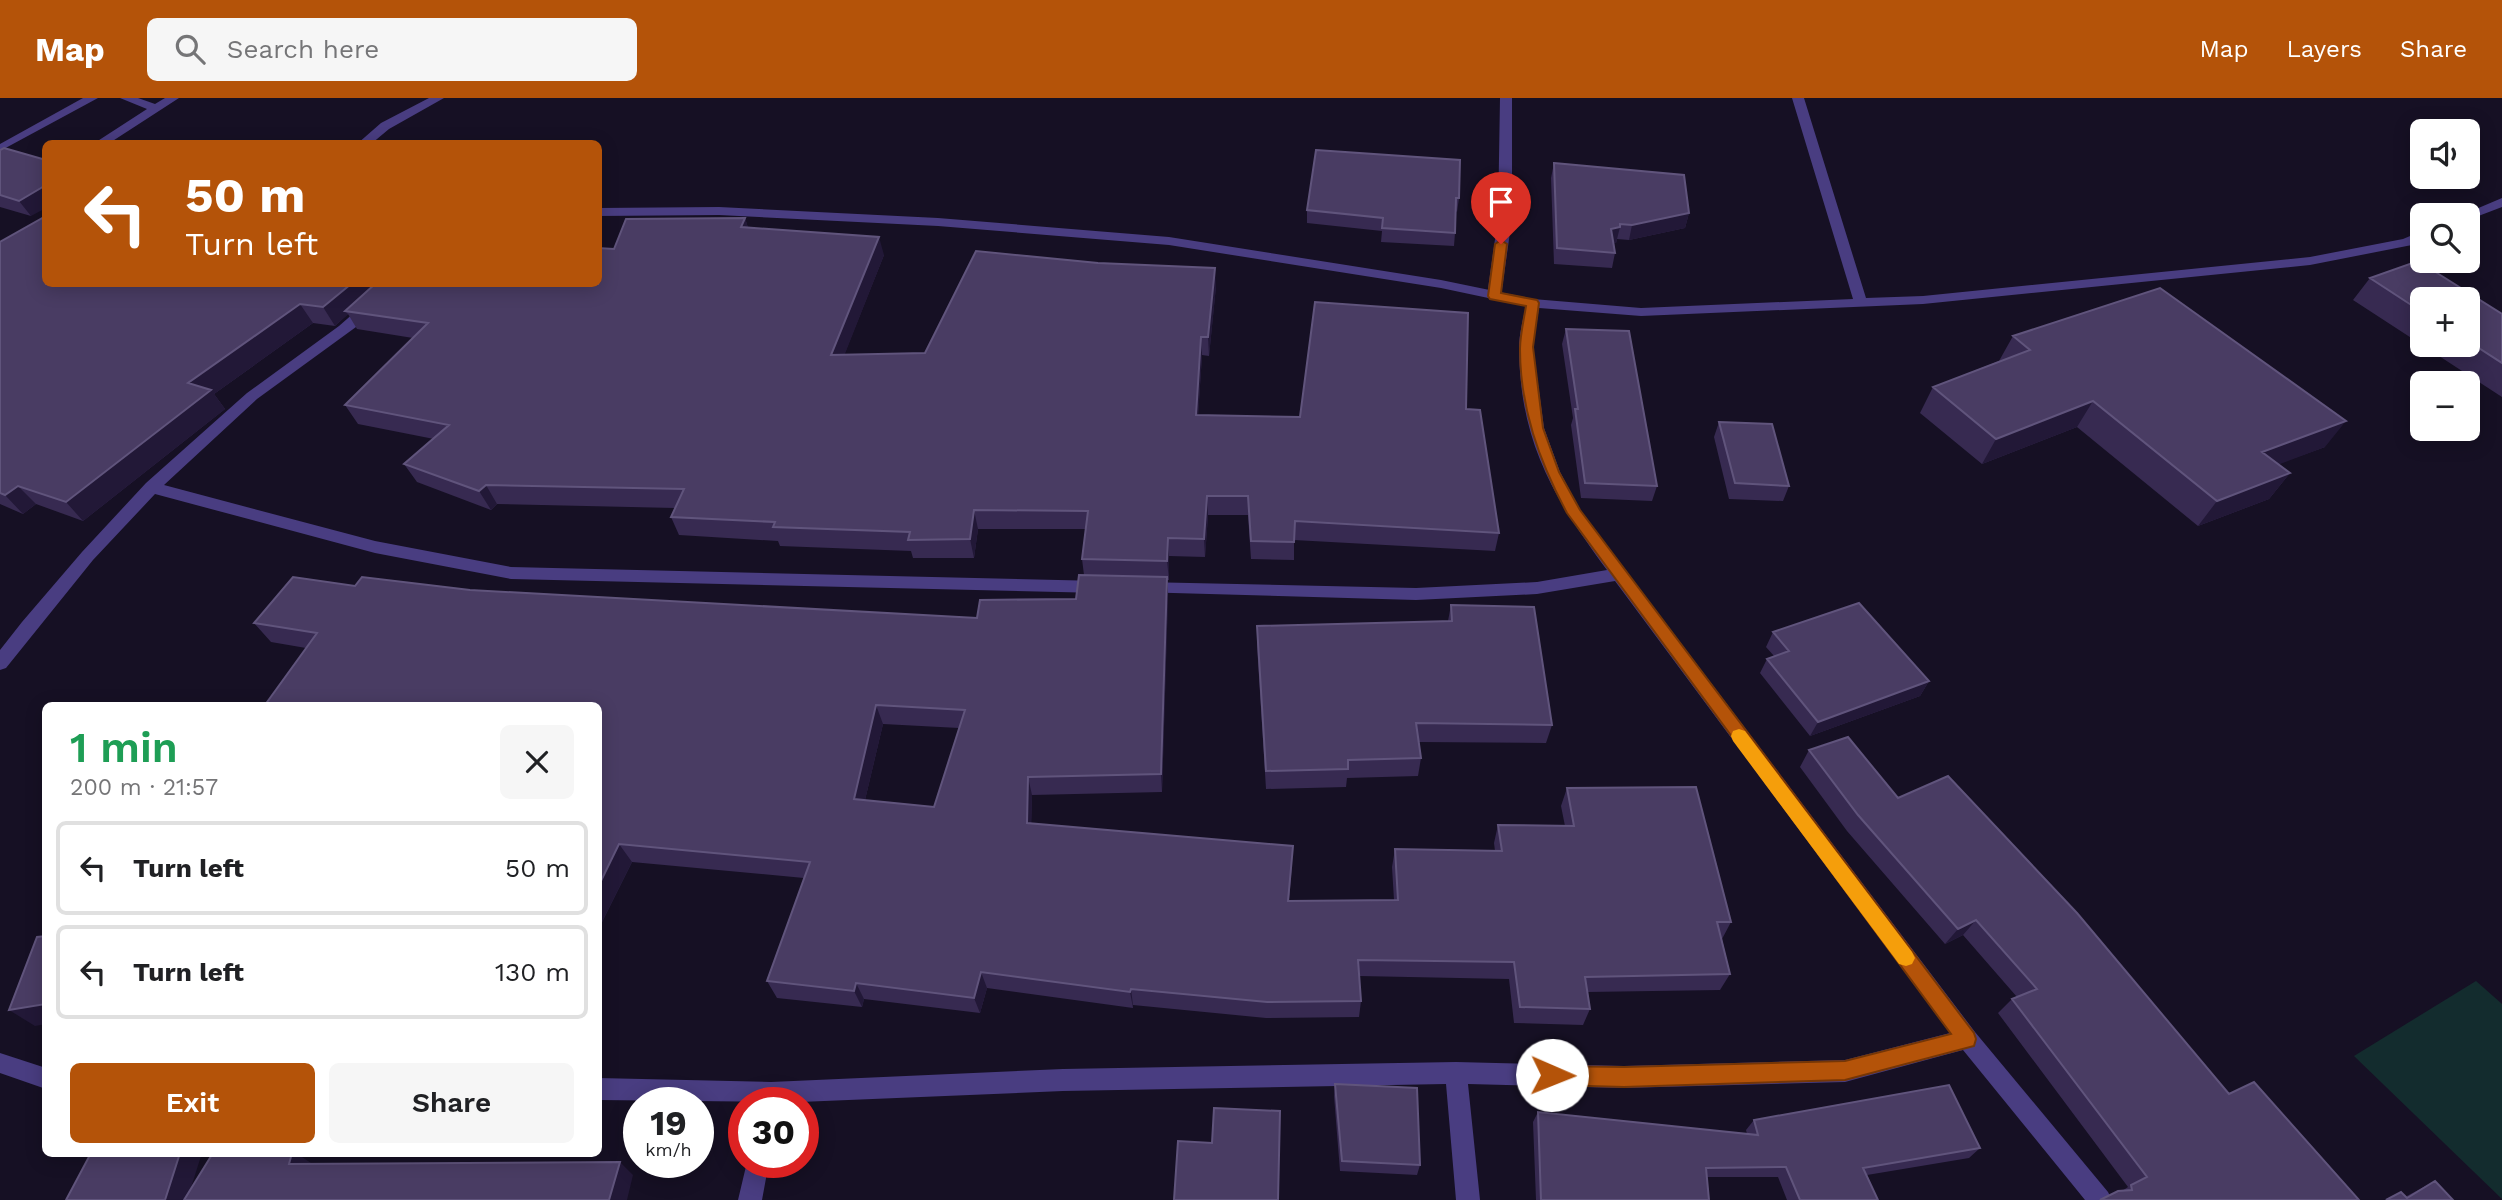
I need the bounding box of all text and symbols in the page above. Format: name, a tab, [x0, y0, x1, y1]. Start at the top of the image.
search box	[147, 18, 637, 81]
text: Map	[35, 30, 105, 69]
icon: search	[171, 30, 209, 68]
text: Search here	[227, 34, 379, 64]
text: Map	[2200, 35, 2248, 63]
text: Layers	[2286, 35, 2362, 63]
text: Share	[2400, 35, 2467, 63]
map controls	[2410, 119, 2480, 441]
button: sound	[2410, 119, 2480, 189]
text: 50 m	[185, 166, 305, 224]
icon: left	[70, 168, 161, 259]
pin	[1471, 172, 1531, 244]
icon: arrive	[1482, 183, 1520, 221]
button: search	[2410, 203, 2480, 273]
text: Turn left	[185, 225, 318, 263]
button: +	[2410, 287, 2480, 357]
button: −	[2410, 371, 2480, 441]
text: 1 min	[70, 723, 178, 772]
button: close	[500, 725, 574, 799]
text: 200 m · 21:57	[70, 774, 218, 801]
icon: left	[74, 849, 112, 887]
text: Turn left	[133, 853, 244, 883]
text: 50 m	[505, 853, 570, 883]
icon: left	[74, 953, 112, 991]
text: Turn left	[133, 957, 244, 987]
text: 130 m	[495, 957, 570, 987]
position arrow	[1515, 1038, 1589, 1112]
button: Exit	[70, 1063, 315, 1143]
button: Share	[329, 1063, 574, 1143]
speed limit sign: 30	[728, 1087, 819, 1178]
text: 19	[650, 1102, 687, 1144]
text: km/h	[645, 1139, 692, 1160]

